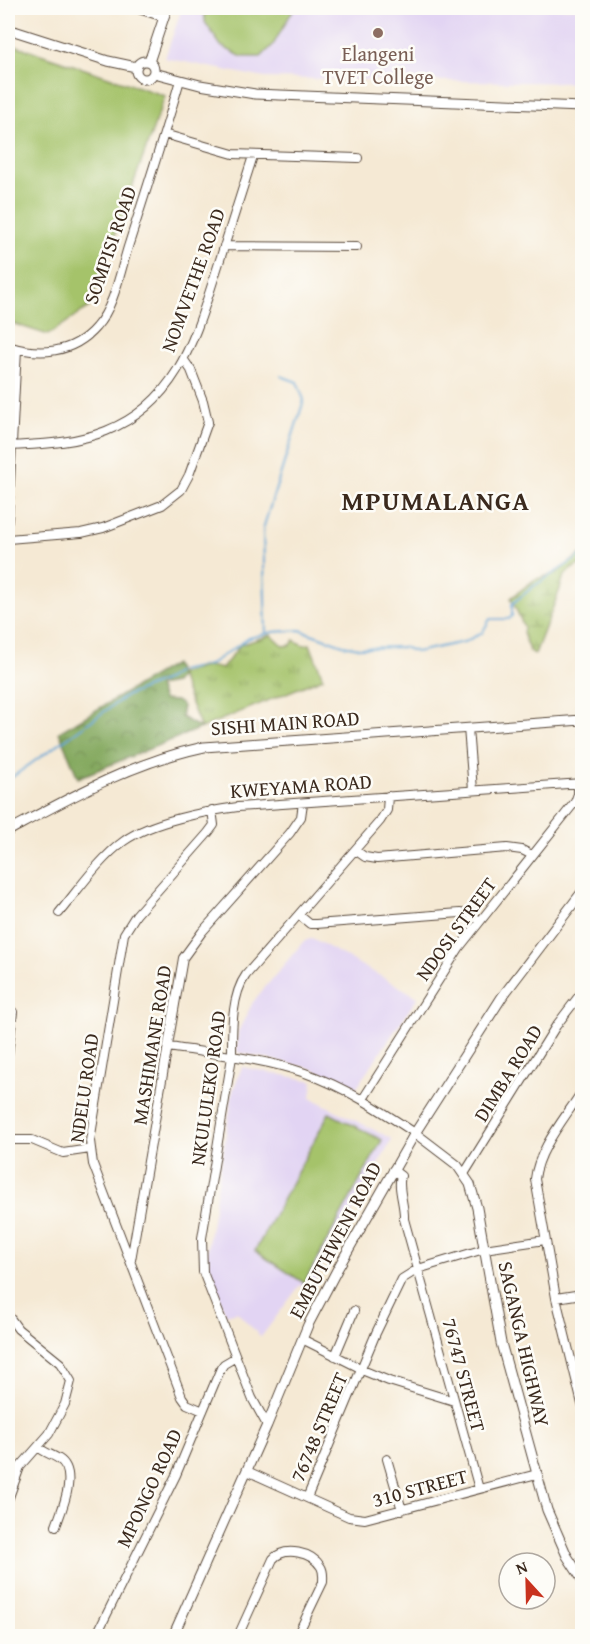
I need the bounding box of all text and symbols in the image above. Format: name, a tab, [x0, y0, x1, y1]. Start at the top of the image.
marker: Elangeni TVET College	[371, 26, 385, 40]
place label: Elangeni TVET College	[322, 39, 434, 91]
street label: SOMPISI ROAD	[76, 182, 143, 308]
street label: NOMVETHE ROAD	[153, 204, 232, 356]
district label: MPUMALANGA	[342, 481, 530, 520]
street label: SISHI MAIN ROAD	[210, 703, 360, 742]
street label: KWEYAMA ROAD	[229, 766, 373, 805]
street label: NDOSI STREET	[408, 871, 503, 986]
street label: MASHIMANE ROAD	[125, 963, 178, 1127]
street label: NKULULEKO ROAD	[182, 1009, 233, 1167]
street label: DIMBA ROAD	[466, 1018, 549, 1127]
street label: NDELU ROAD	[61, 1031, 106, 1144]
street label: EMBUTHWENI ROAD	[281, 1156, 388, 1323]
street label: SAGANGA HIGHWAY	[491, 1258, 558, 1430]
street label: 76747 STREET	[435, 1315, 494, 1435]
street label: 76748 STREET	[282, 1368, 355, 1486]
street label: MPONGO ROAD	[108, 1424, 189, 1552]
street label: 310 STREET	[369, 1461, 471, 1514]
north arrow	[497, 1551, 557, 1611]
text: N	[512, 1554, 531, 1580]

